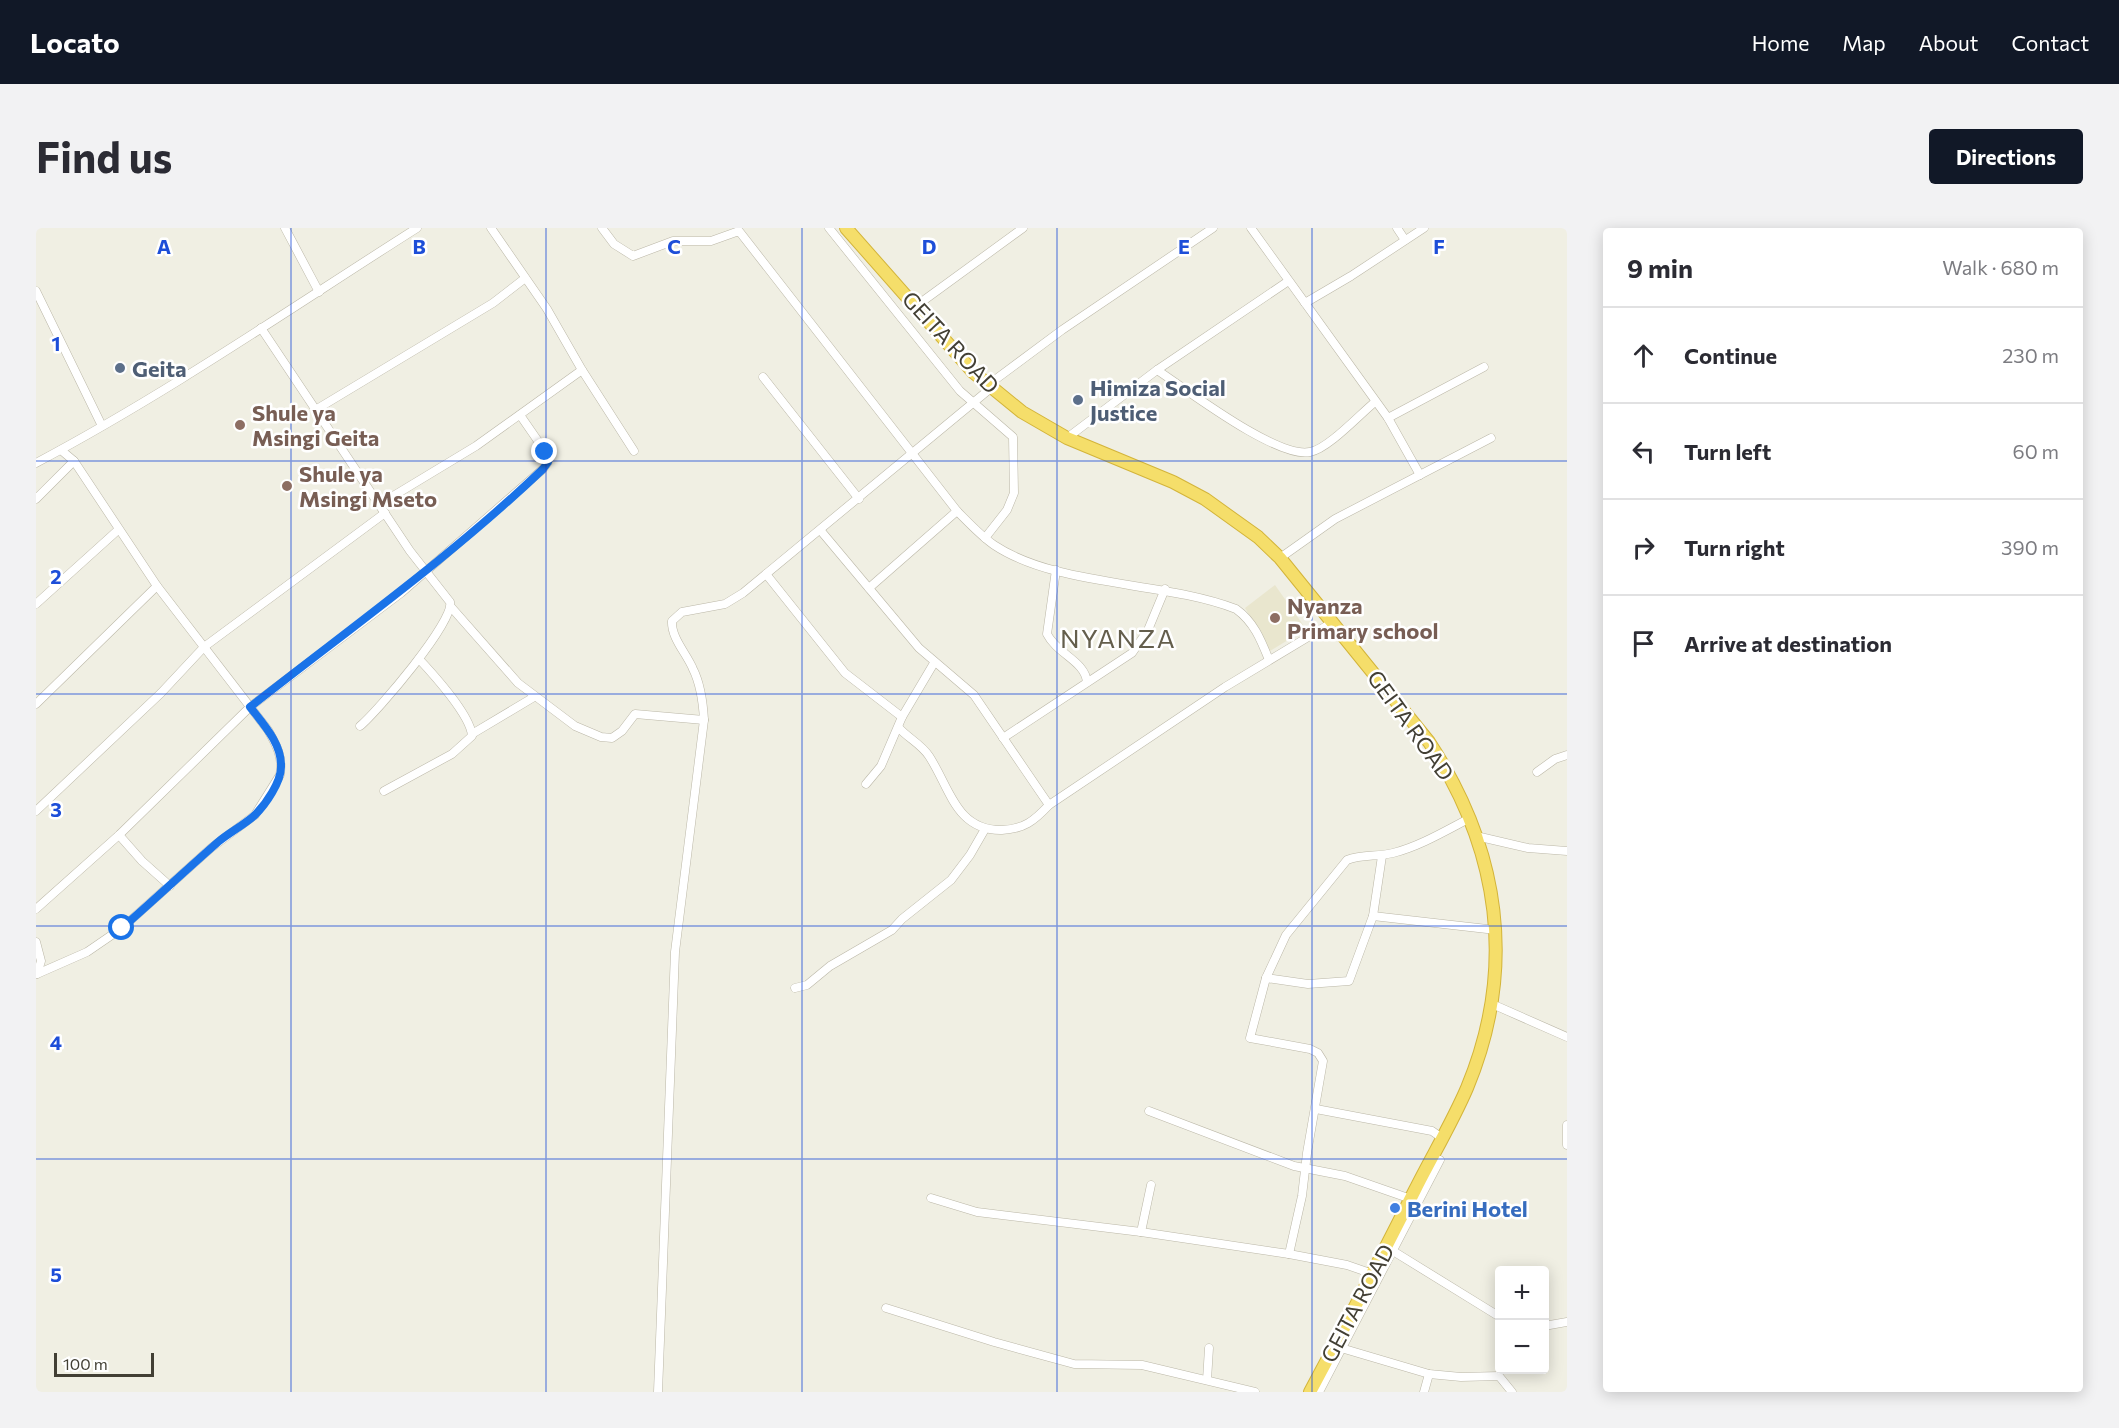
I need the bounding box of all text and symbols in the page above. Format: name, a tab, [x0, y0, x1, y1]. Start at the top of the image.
text: Locato	[30, 25, 120, 59]
text: Home	[1752, 30, 1809, 55]
text: Map	[1842, 30, 1886, 55]
text: About	[1919, 30, 1978, 55]
text: Contact	[2011, 30, 2089, 55]
button: Directions	[1929, 129, 2083, 184]
text: Find us	[36, 130, 172, 182]
text: A	[157, 234, 171, 258]
text: B	[412, 234, 426, 258]
text: C	[667, 234, 681, 258]
text: D	[922, 234, 936, 258]
text: E	[1178, 234, 1190, 258]
text: F	[1433, 234, 1445, 258]
text: 9 min	[1627, 252, 1693, 283]
text: Walk · 680 m	[1942, 255, 2059, 279]
street label: GEITA ROAD	[897, 285, 1005, 399]
text: 1	[51, 331, 61, 355]
icon: ahead	[1627, 339, 1660, 372]
text: Continue	[1684, 342, 1777, 369]
text: 230 m	[2002, 343, 2059, 367]
place label: Geita	[132, 355, 187, 382]
marker: Geita	[113, 361, 127, 375]
place label: Himiza Social Justice	[1090, 374, 1226, 426]
marker: Himiza Social Justice	[1071, 393, 1085, 407]
place label: Shule ya Msingi Geita	[252, 399, 379, 451]
marker: Shule ya Msingi Geita	[233, 418, 247, 432]
icon: left	[1627, 435, 1660, 468]
route end	[531, 438, 557, 464]
text: Turn left	[1684, 438, 1771, 465]
text: 60 m	[2013, 439, 2059, 463]
place label: Shule ya Msingi Mseto	[299, 460, 437, 512]
marker: Shule ya Msingi Mseto	[280, 479, 294, 493]
icon: right	[1627, 531, 1660, 564]
text: Turn right	[1684, 534, 1785, 561]
text: 390 m	[2001, 535, 2059, 559]
text: 2	[50, 564, 62, 588]
place label: Nyanza Primary school	[1287, 592, 1439, 644]
marker: Nyanza Primary school	[1268, 611, 1282, 625]
district label: NYANZA	[1060, 622, 1176, 653]
icon: arrive	[1627, 627, 1660, 660]
text: Arrive at destination	[1684, 630, 1892, 657]
street label: GEITA ROAD	[1362, 664, 1460, 786]
text: 3	[50, 797, 62, 821]
route start	[108, 914, 134, 940]
text: 4	[50, 1030, 62, 1054]
place label: Berini Hotel	[1407, 1195, 1528, 1222]
marker: Berini Hotel	[1388, 1201, 1402, 1215]
street label: GEITA ROAD	[1315, 1239, 1399, 1367]
text: 5	[50, 1262, 62, 1286]
map controls	[1495, 1266, 1549, 1374]
button: +	[1495, 1266, 1549, 1320]
button: −	[1495, 1320, 1549, 1374]
scale bar	[54, 1350, 154, 1378]
text: 100 m	[63, 1354, 108, 1373]

